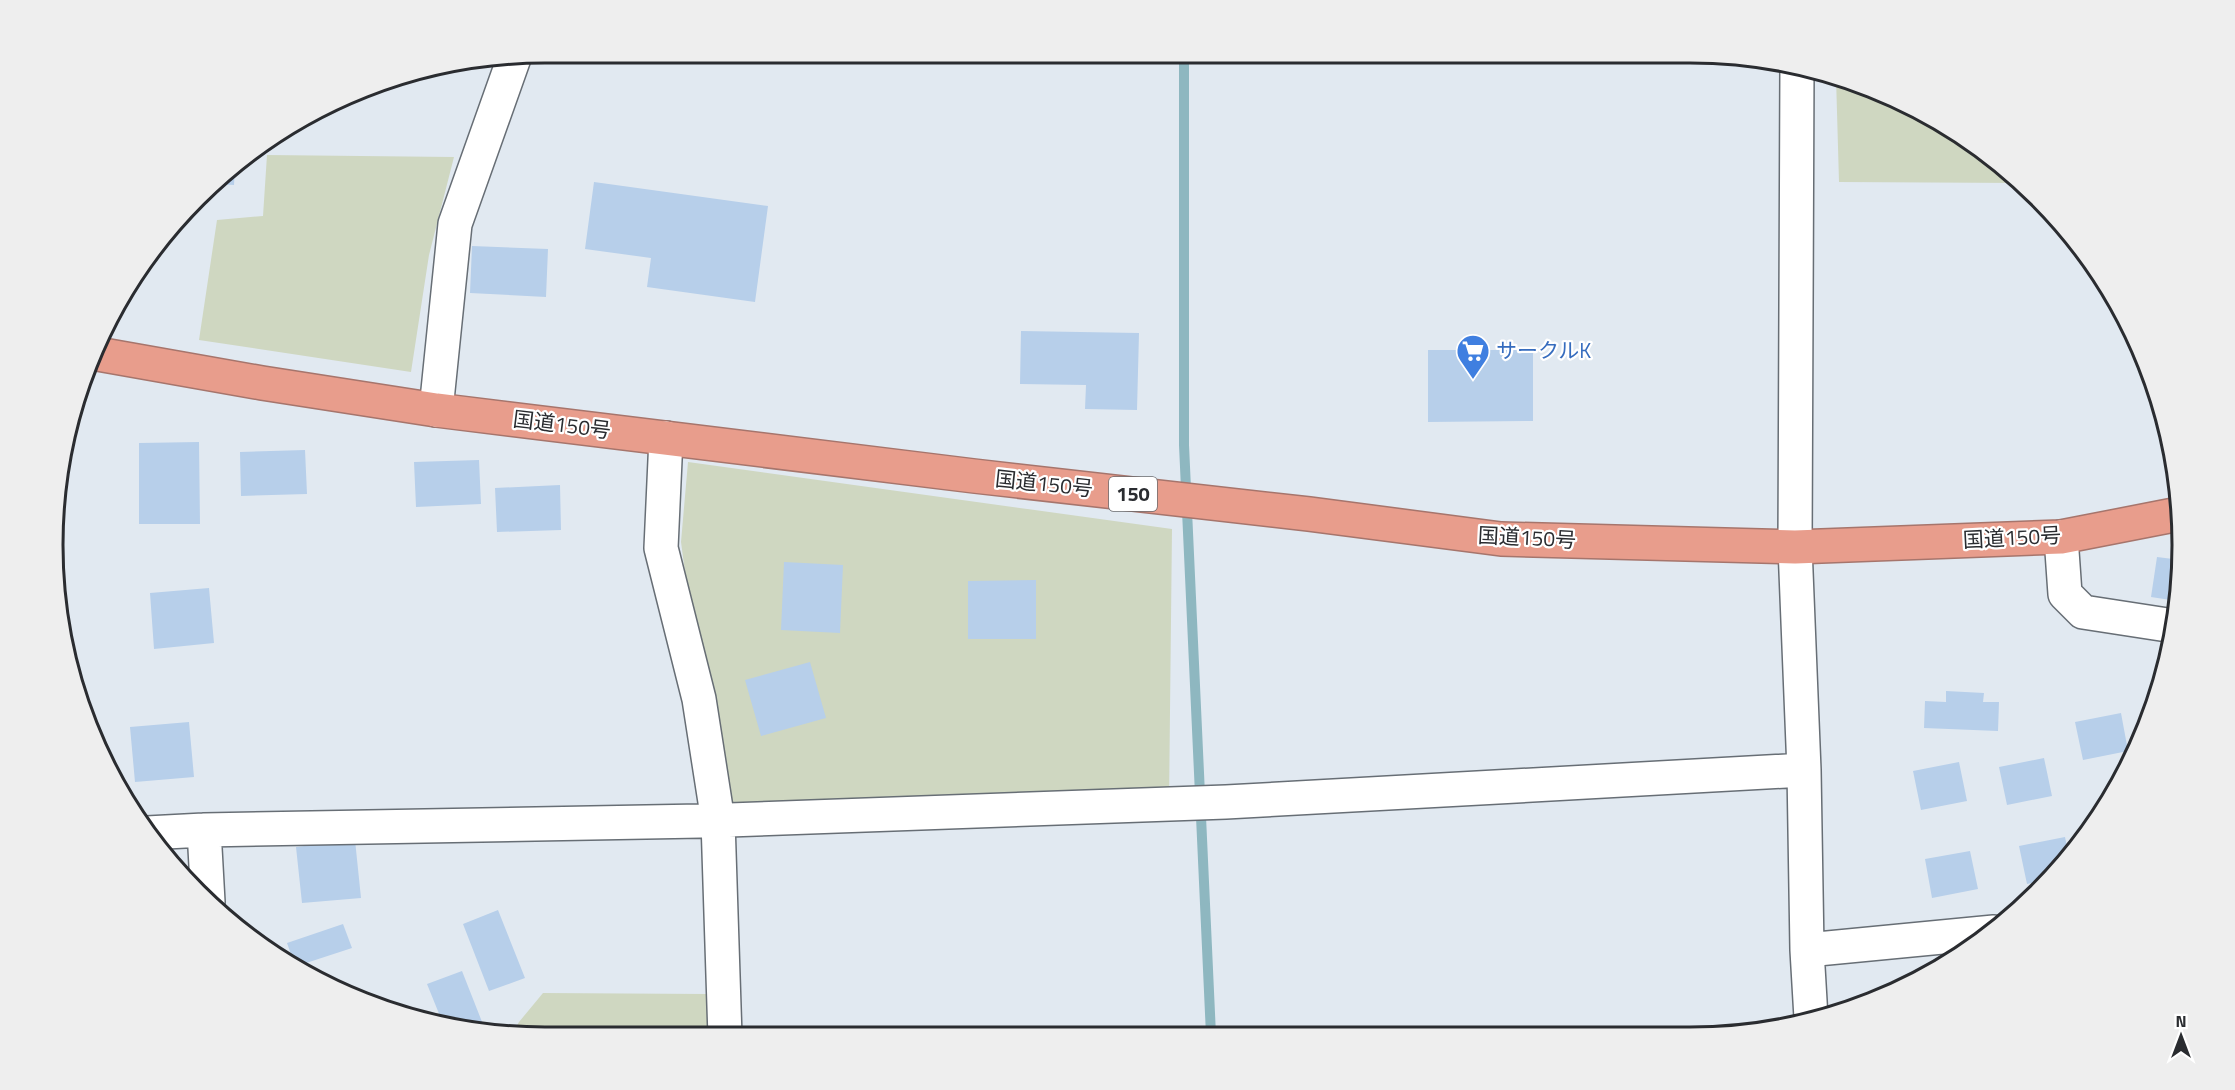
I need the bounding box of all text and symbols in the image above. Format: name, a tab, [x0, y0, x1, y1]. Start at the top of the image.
supermarket icon: サークルK	[1455, 333, 1491, 380]
place label: サークルK	[1496, 334, 1591, 366]
street label: 国道150号	[511, 402, 613, 446]
street label: 国道150号	[994, 462, 1095, 504]
road number: 150	[1109, 477, 1157, 511]
street label: 国道150号	[1477, 518, 1577, 556]
street label: 国道150号	[1962, 518, 2062, 556]
north arrow	[2151, 1006, 2211, 1066]
text: N	[2175, 1009, 2187, 1033]

